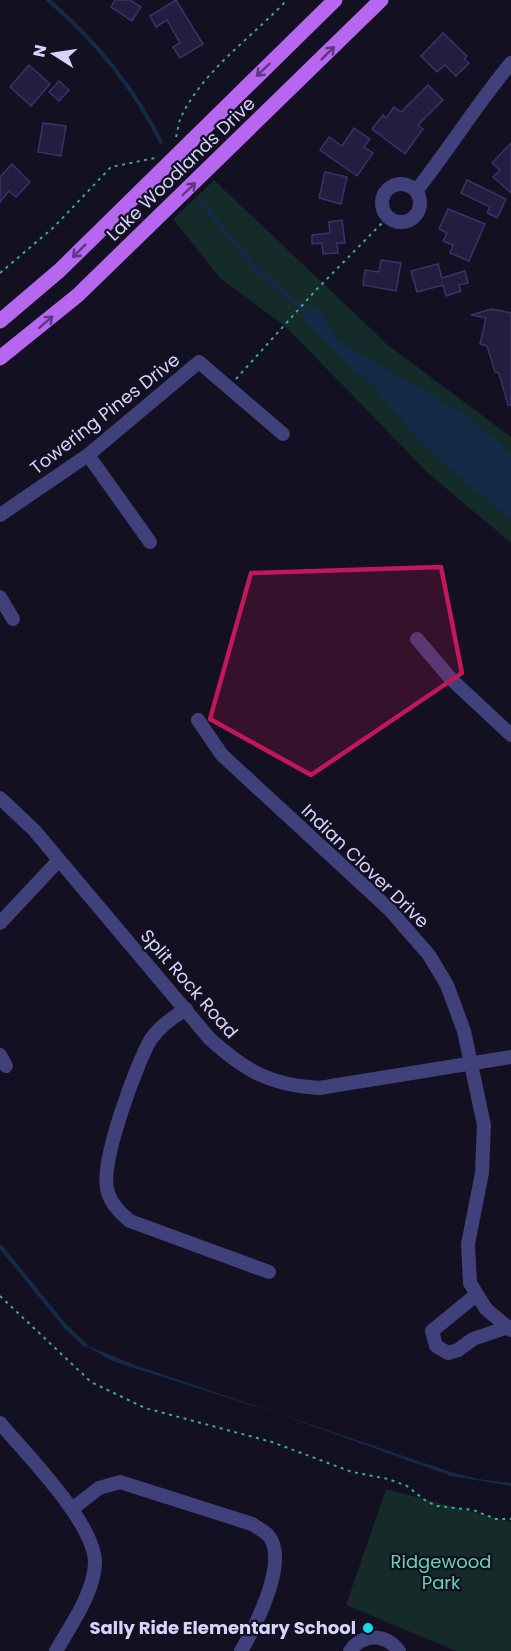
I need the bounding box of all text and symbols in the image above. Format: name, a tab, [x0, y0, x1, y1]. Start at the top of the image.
north arrow	[24, 24, 84, 84]
text: N	[27, 43, 52, 59]
one-way arrow	[321, 45, 336, 60]
one-way arrow	[255, 62, 270, 77]
street label: Lake Woodlands Drive	[101, 91, 260, 246]
one-way arrow	[182, 182, 197, 197]
one-way arrow	[71, 243, 86, 258]
one-way arrow	[38, 315, 53, 329]
street label: Towering Pines Drive	[25, 347, 185, 480]
street label: Indian Clover Drive	[296, 798, 435, 933]
street label: Split Rock Road	[135, 924, 244, 1044]
park label: Ridgewood Park	[391, 1549, 491, 1595]
place label: Sally Ride Elementary School	[90, 1615, 356, 1640]
marker: Sally Ride Elementary School	[361, 1621, 375, 1635]

